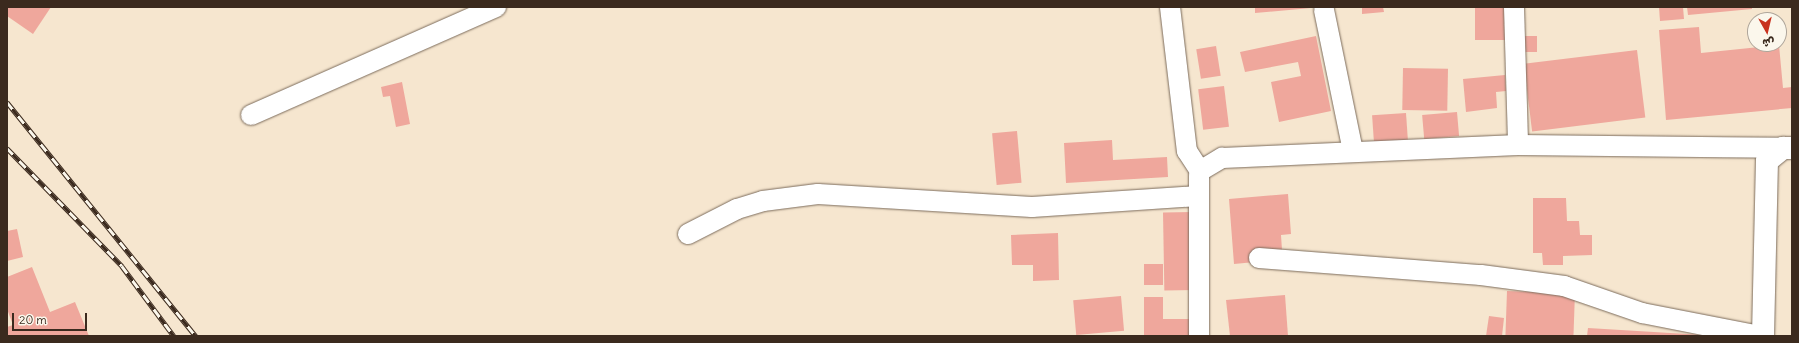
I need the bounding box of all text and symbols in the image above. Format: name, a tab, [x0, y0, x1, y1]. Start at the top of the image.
north arrow	[1747, 12, 1787, 52]
text: ش	[1762, 35, 1776, 51]
scale bar	[14, 305, 89, 331]
text: 20 m	[19, 312, 47, 327]

